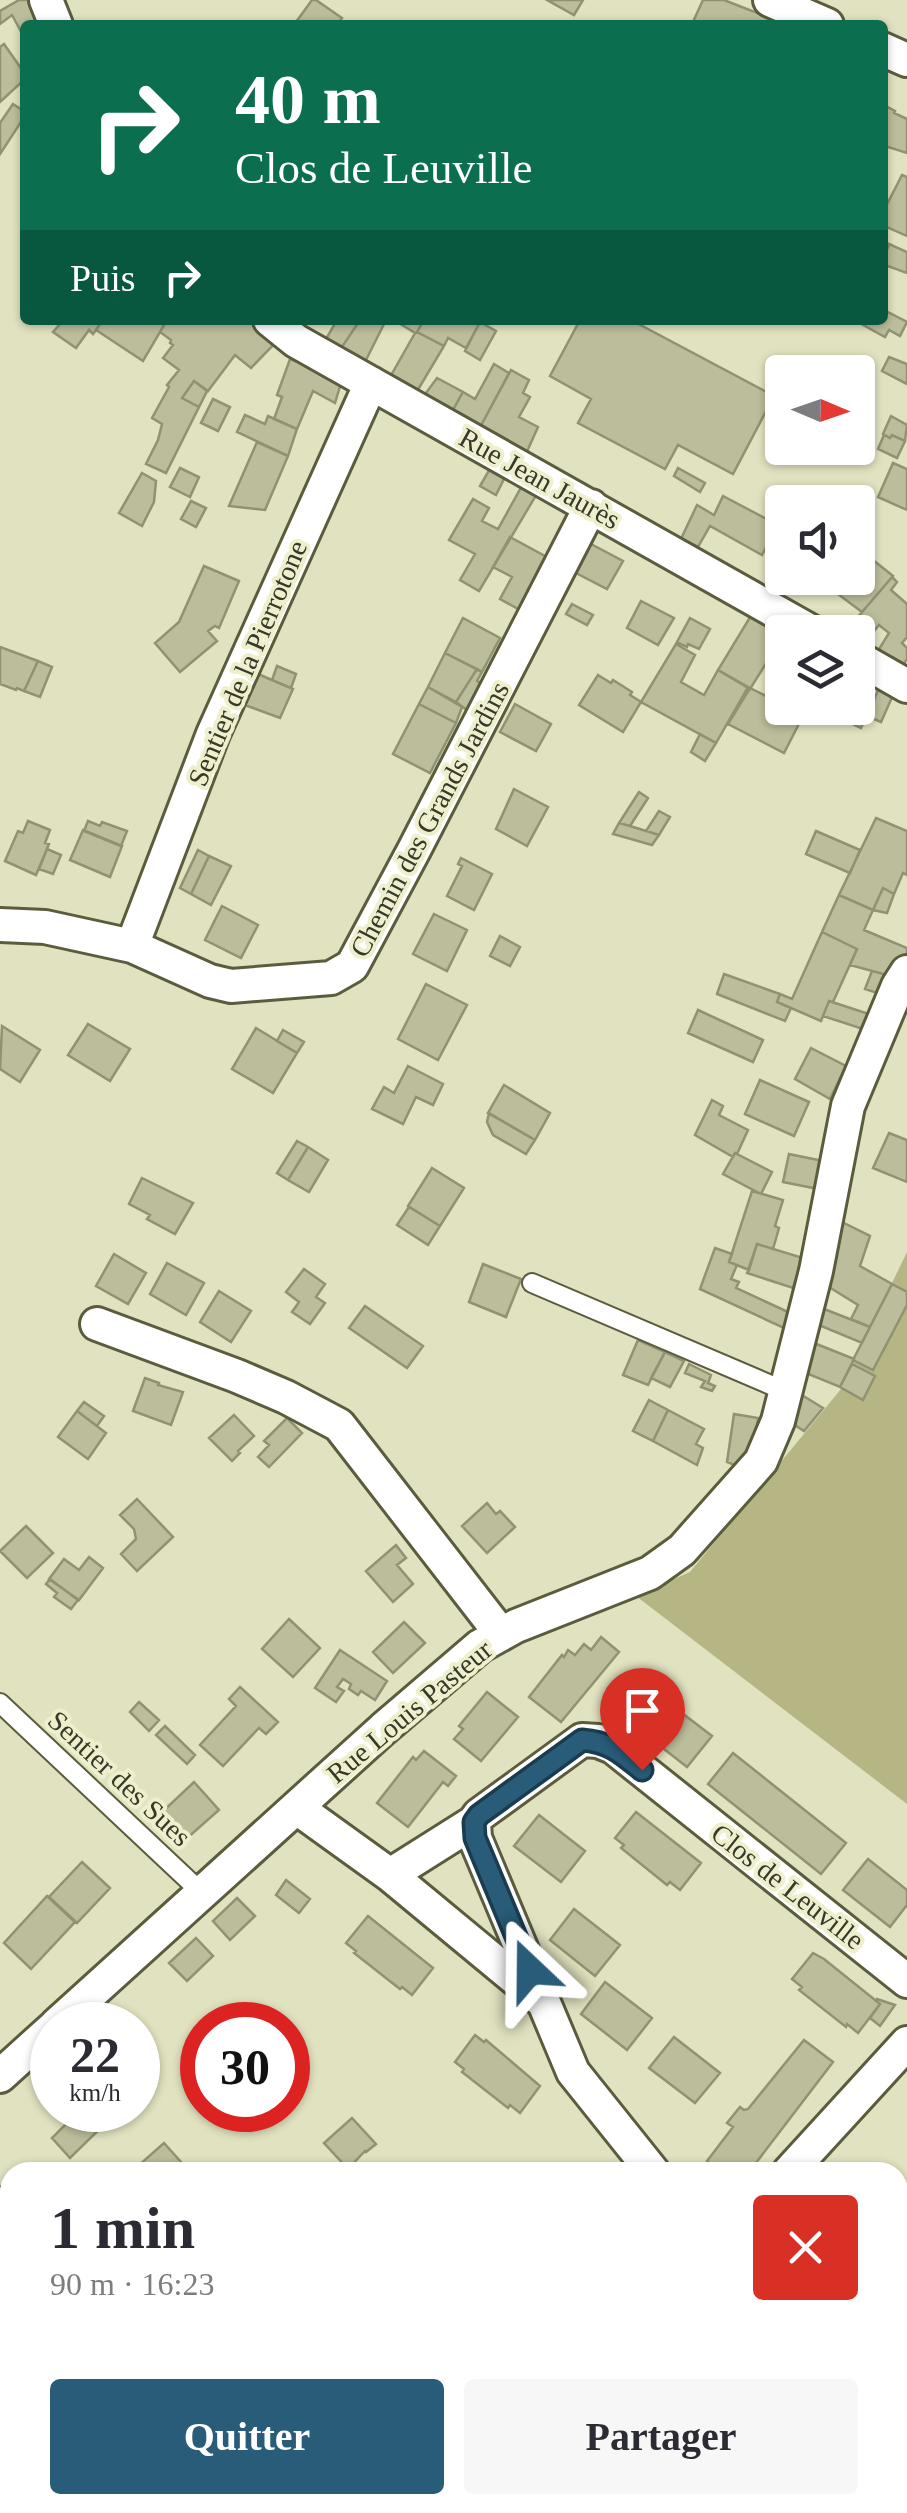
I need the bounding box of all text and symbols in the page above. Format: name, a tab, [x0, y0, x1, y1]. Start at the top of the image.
icon: right	[70, 60, 200, 190]
text: 40 m	[235, 61, 381, 138]
text: Clos de Leuville	[235, 143, 532, 193]
icon: right	[155, 250, 210, 305]
text: Puis	[70, 257, 135, 299]
north arrow	[765, 355, 875, 465]
map controls	[765, 355, 875, 725]
street label: Rue Jean Jaurès	[454, 422, 625, 535]
button: sound	[765, 485, 875, 595]
street label: Sentier de la Pierrotone	[182, 536, 313, 791]
button: layers	[765, 615, 875, 725]
street label: Chemin des Grands Jardins	[344, 676, 515, 962]
street label: Rue Louis Pasteur	[321, 1633, 498, 1789]
pin	[600, 1668, 685, 1771]
icon: arrive	[615, 1683, 670, 1738]
street label: Sentier des Sues	[42, 1704, 197, 1852]
street label: Clos de Leuville	[705, 1817, 870, 1956]
position arrow	[478, 1918, 582, 2022]
speed limit sign: 30	[180, 2002, 310, 2132]
text: 22	[70, 2027, 120, 2083]
text: km/h	[69, 2079, 121, 2106]
text: 1 min	[50, 2195, 195, 2261]
button: close	[753, 2195, 858, 2300]
text: 90 m · 16:23	[50, 2266, 214, 2302]
button: Quitter	[50, 2379, 444, 2494]
button: Partager	[464, 2379, 858, 2494]

